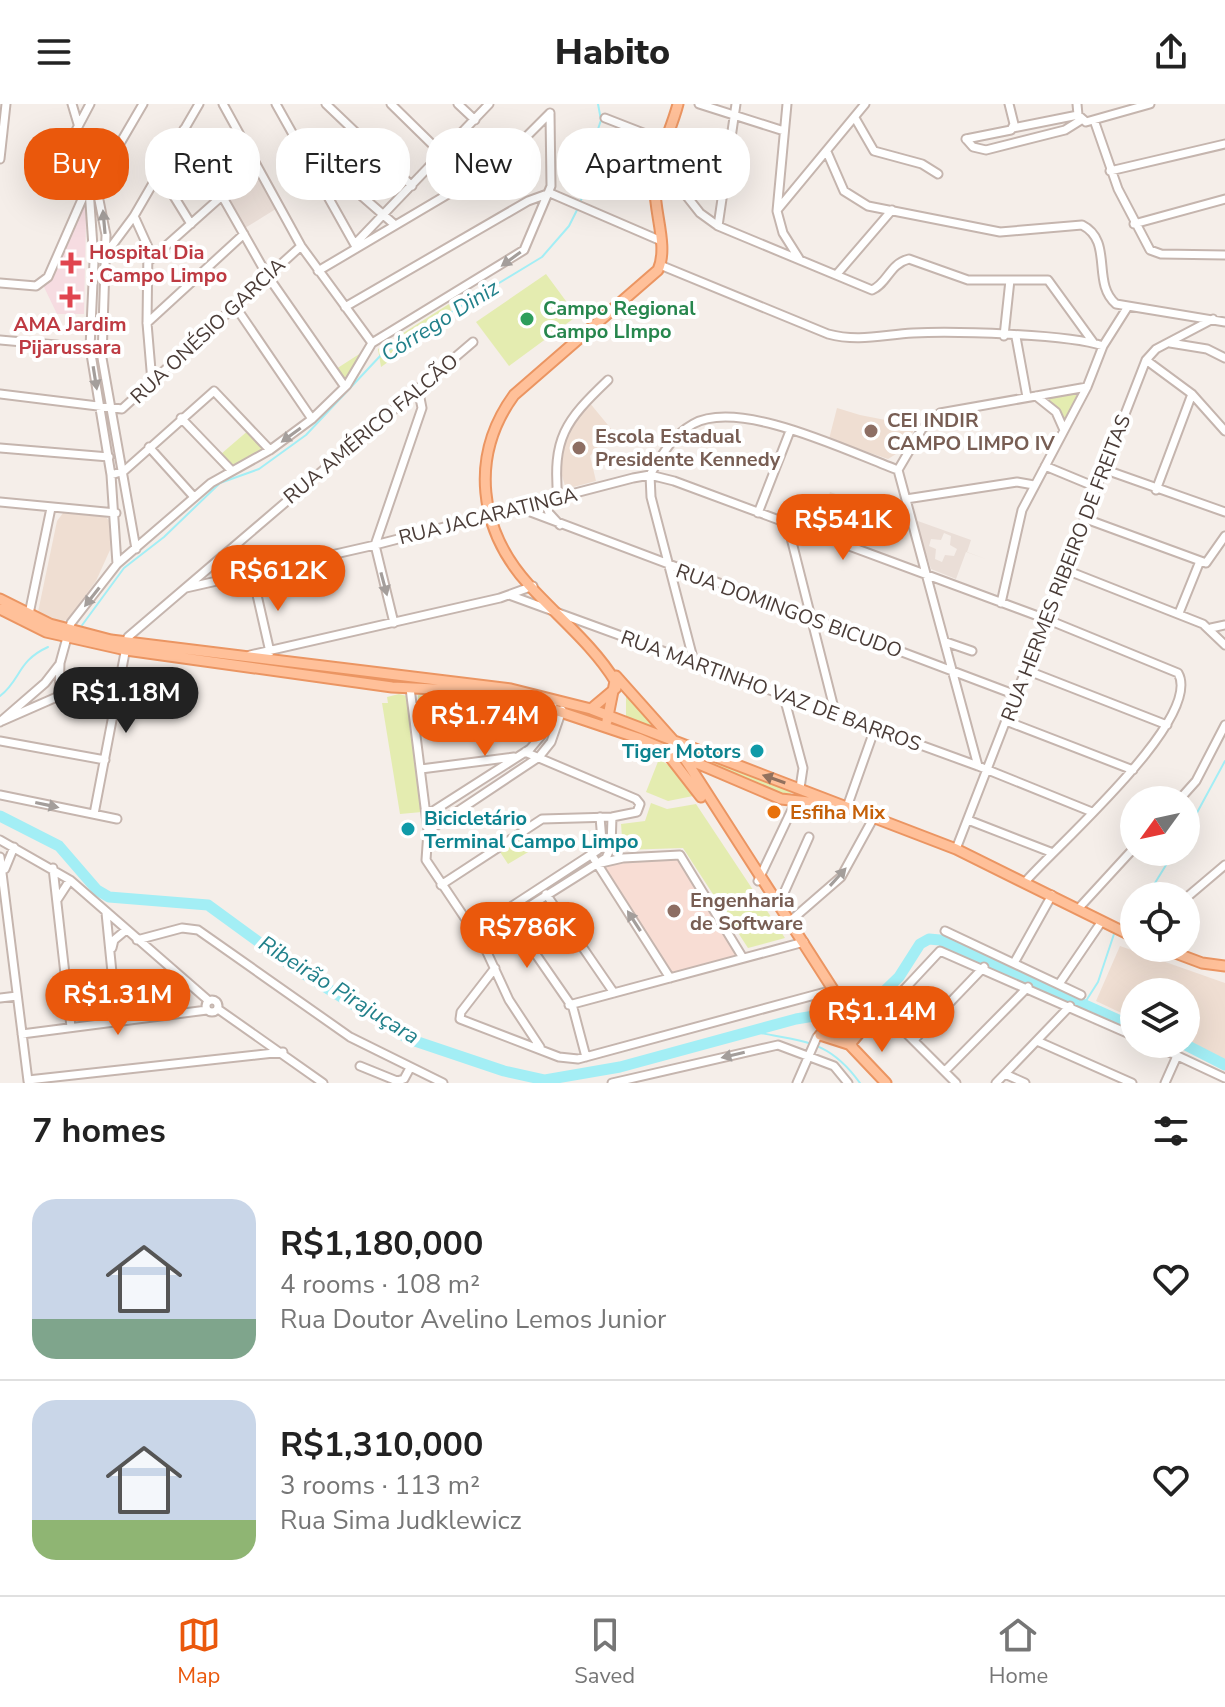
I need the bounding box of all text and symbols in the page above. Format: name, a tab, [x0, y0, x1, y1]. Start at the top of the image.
text: Habito	[555, 28, 670, 77]
icon: menu	[32, 30, 76, 74]
icon: share	[1149, 30, 1193, 74]
chip: Buy	[24, 128, 129, 200]
chip: Rent	[145, 128, 260, 200]
chip: Filters	[276, 128, 410, 200]
chip: New	[426, 128, 541, 200]
chip: Apartment	[557, 128, 750, 200]
one-way arrow	[98, 209, 111, 234]
place label: Hospital Dia : Campo Limpo	[89, 239, 227, 289]
one-way arrow	[501, 251, 522, 266]
marker: Hospital Dia : Campo Limpo	[60, 252, 82, 274]
street label: RUA ONÉSIO GARCIA	[125, 252, 292, 410]
water label: Córrego Diniz	[375, 272, 505, 369]
marker: AMA Jardim Pijarussara	[59, 286, 81, 308]
place label: Campo Regional Campo LImpo	[543, 295, 696, 345]
marker: Campo Regional Campo LImpo	[518, 310, 536, 328]
place label: AMA Jardim Pijarussara	[14, 311, 126, 361]
street label: RUA AMÉRICO FALCÃO	[278, 348, 464, 510]
one-way arrow	[89, 366, 102, 391]
place label: CEI INDIR CAMPO LIMPO IV	[887, 407, 1055, 457]
street label: RUA HERMES RIBEIRO DE FREITAS	[995, 411, 1137, 725]
marker: CEI INDIR CAMPO LIMPO IV	[862, 422, 880, 440]
place label: Escola Estadual Presidente Kennedy	[595, 423, 781, 473]
one-way arrow	[281, 426, 301, 442]
marker: Escola Estadual Presidente Kennedy	[570, 439, 588, 457]
street label: RUA JACARATINGA	[396, 481, 581, 551]
pin: R$541K	[778, 494, 908, 562]
text: R$541K	[794, 502, 892, 537]
pin: R$612K	[213, 545, 343, 613]
text: R$612K	[229, 553, 327, 588]
street label: RUA DOMINGOS BICUDO	[672, 557, 906, 665]
one-way arrow	[378, 572, 391, 596]
one-way arrow	[84, 587, 100, 607]
street label: RUA MARTINHO VAZ DE BARROS	[617, 624, 925, 758]
pin: R$1.18M	[52, 667, 200, 735]
text: R$1.18M	[71, 675, 181, 710]
pin: R$1.74M	[411, 690, 559, 758]
text: R$1.74M	[430, 698, 540, 733]
place label: Tiger Motors	[622, 738, 741, 765]
marker: Tiger Motors	[748, 742, 766, 760]
one-way arrow	[762, 773, 786, 785]
north arrow	[1120, 786, 1200, 866]
map controls	[1120, 786, 1200, 1058]
one-way arrow	[35, 799, 60, 812]
place label: Esfiha Mix	[790, 799, 886, 826]
marker: Esfiha Mix	[765, 803, 783, 821]
place label: Bicicletário Terminal Campo Limpo	[424, 805, 639, 855]
marker: Bicicletário Terminal Campo Limpo	[399, 820, 417, 838]
one-way arrow	[829, 867, 847, 887]
button: locate	[1120, 882, 1200, 962]
place label: Engenharia de Software	[690, 887, 803, 937]
pin: R$786K	[462, 902, 592, 970]
marker: Engenharia de Software	[665, 902, 683, 920]
text: R$786K	[478, 910, 576, 945]
one-way arrow	[627, 910, 641, 932]
water label: Ribeirão Pirajuçara	[253, 929, 425, 1051]
pin: R$1.31M	[44, 969, 192, 1037]
text: R$1.31M	[63, 977, 173, 1012]
button: layers	[1120, 978, 1200, 1058]
pin: R$1.14M	[808, 986, 956, 1054]
text: R$1.14M	[827, 994, 937, 1029]
one-way arrow	[721, 1049, 746, 1061]
text: 7 homes	[32, 1108, 166, 1154]
icon: filters	[1149, 1109, 1193, 1153]
text: R$1,180,000	[280, 1221, 483, 1267]
icon: home	[96, 1231, 192, 1327]
icon: heart	[1149, 1257, 1193, 1301]
text: 4 rooms · 108 m²	[280, 1267, 480, 1302]
text: Rua Doutor Avelino Lemos Junior	[280, 1302, 666, 1337]
text: R$1,310,000	[280, 1422, 483, 1468]
icon: home	[96, 1432, 192, 1528]
icon: heart	[1149, 1458, 1193, 1502]
text: 3 rooms · 113 m²	[280, 1468, 480, 1503]
text: Rua Sima Judklewicz	[280, 1503, 522, 1538]
tab: Map	[177, 1613, 221, 1691]
tab: Saved	[574, 1613, 635, 1691]
tab: Home	[989, 1613, 1048, 1691]

